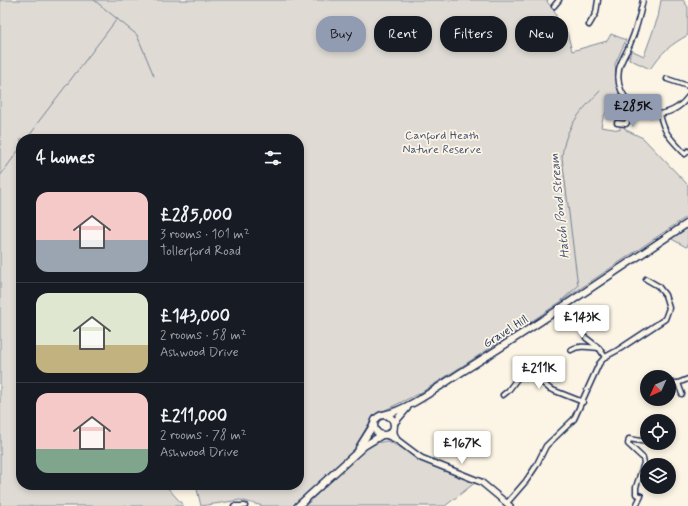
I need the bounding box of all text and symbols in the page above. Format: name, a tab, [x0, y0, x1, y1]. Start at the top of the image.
chip: Buy	[316, 16, 366, 52]
chip: Rent	[374, 16, 432, 52]
chip: Filters	[440, 16, 507, 52]
chip: New	[515, 16, 568, 52]
pin: £285K	[605, 94, 661, 128]
text: £285K	[613, 98, 653, 115]
park label: Canford Heath Nature Reserve	[403, 128, 481, 158]
text: 4 homes	[36, 147, 95, 169]
icon: filters	[262, 147, 284, 169]
water label: Hatch Pond Stream	[546, 153, 574, 259]
text: £285,000	[160, 204, 232, 226]
icon: home	[68, 208, 116, 256]
text: 3 rooms · 101 m²	[160, 226, 249, 243]
text: Tollerford Road	[160, 243, 241, 260]
text: £143,000	[160, 305, 230, 327]
pin: £143K	[554, 305, 610, 339]
icon: home	[68, 309, 116, 357]
text: £143K	[563, 309, 601, 326]
street label: Gravel Hill	[480, 312, 532, 352]
text: 2 rooms · 58 m²	[160, 327, 247, 344]
text: Ashwood Drive	[160, 344, 239, 361]
pin: £211K	[511, 356, 567, 390]
text: £211K	[521, 360, 557, 377]
north arrow	[640, 370, 676, 406]
map controls	[640, 370, 676, 494]
text: £211,000	[160, 405, 227, 427]
icon: home	[68, 409, 116, 457]
button: locate	[640, 414, 676, 450]
text: 2 rooms · 78 m²	[160, 427, 247, 444]
pin: £167K	[434, 431, 490, 465]
text: £167K	[443, 435, 481, 452]
text: Ashwood Drive	[160, 444, 239, 461]
button: layers	[640, 458, 676, 494]

